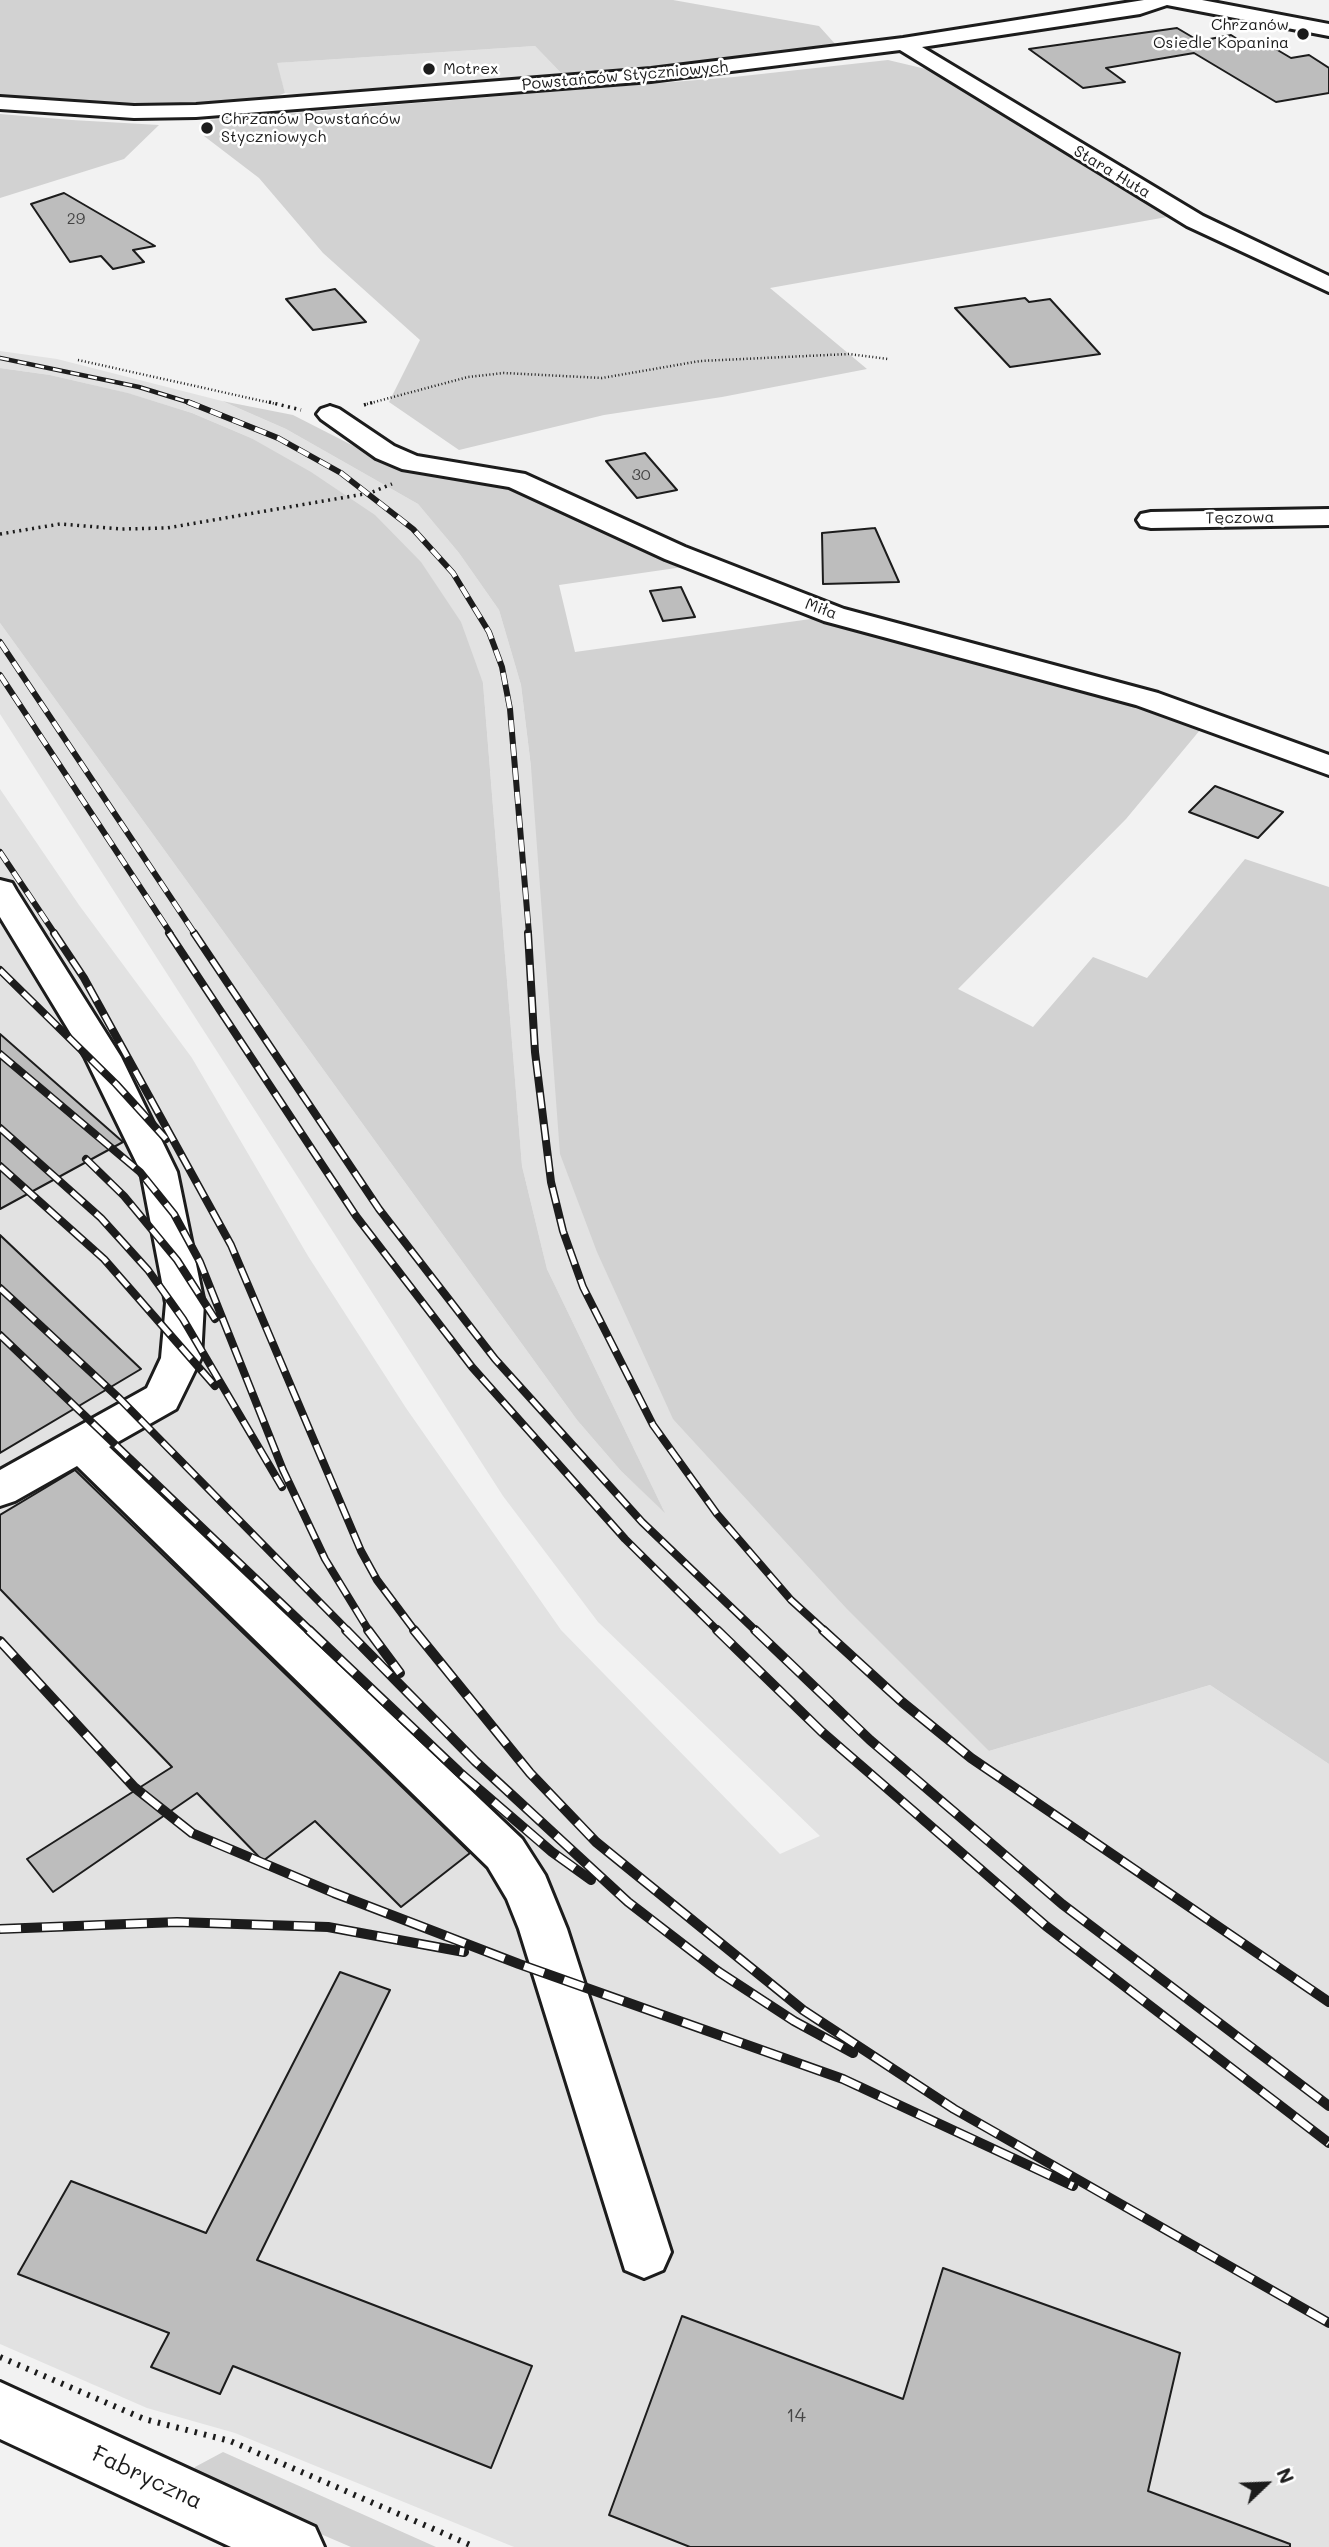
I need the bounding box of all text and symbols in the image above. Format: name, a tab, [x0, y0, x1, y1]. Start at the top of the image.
place label: Chrzanów Osiedle Kopanina	[1153, 15, 1289, 53]
marker: Chrzanów Osiedle Kopanina	[1295, 26, 1311, 42]
street label: Powstańców Styczniowych	[521, 57, 729, 95]
place label: Motrex	[443, 59, 498, 79]
marker: Motrex	[421, 61, 437, 77]
place label: Chrzanów Powstańców Styczniowych	[221, 109, 401, 147]
marker: Chrzanów Powstańców Styczniowych	[199, 120, 215, 136]
street label: Stara Huta	[1070, 142, 1154, 202]
house number: 29	[67, 209, 85, 229]
house number: 30	[631, 465, 651, 485]
street label: Tęczowa	[1205, 508, 1275, 528]
street label: Miła	[802, 594, 840, 624]
house number: 14	[786, 2405, 806, 2427]
street label: Fabryczna	[87, 2440, 207, 2516]
north arrow	[1231, 2449, 1301, 2519]
text: N	[1271, 2464, 1300, 2487]

